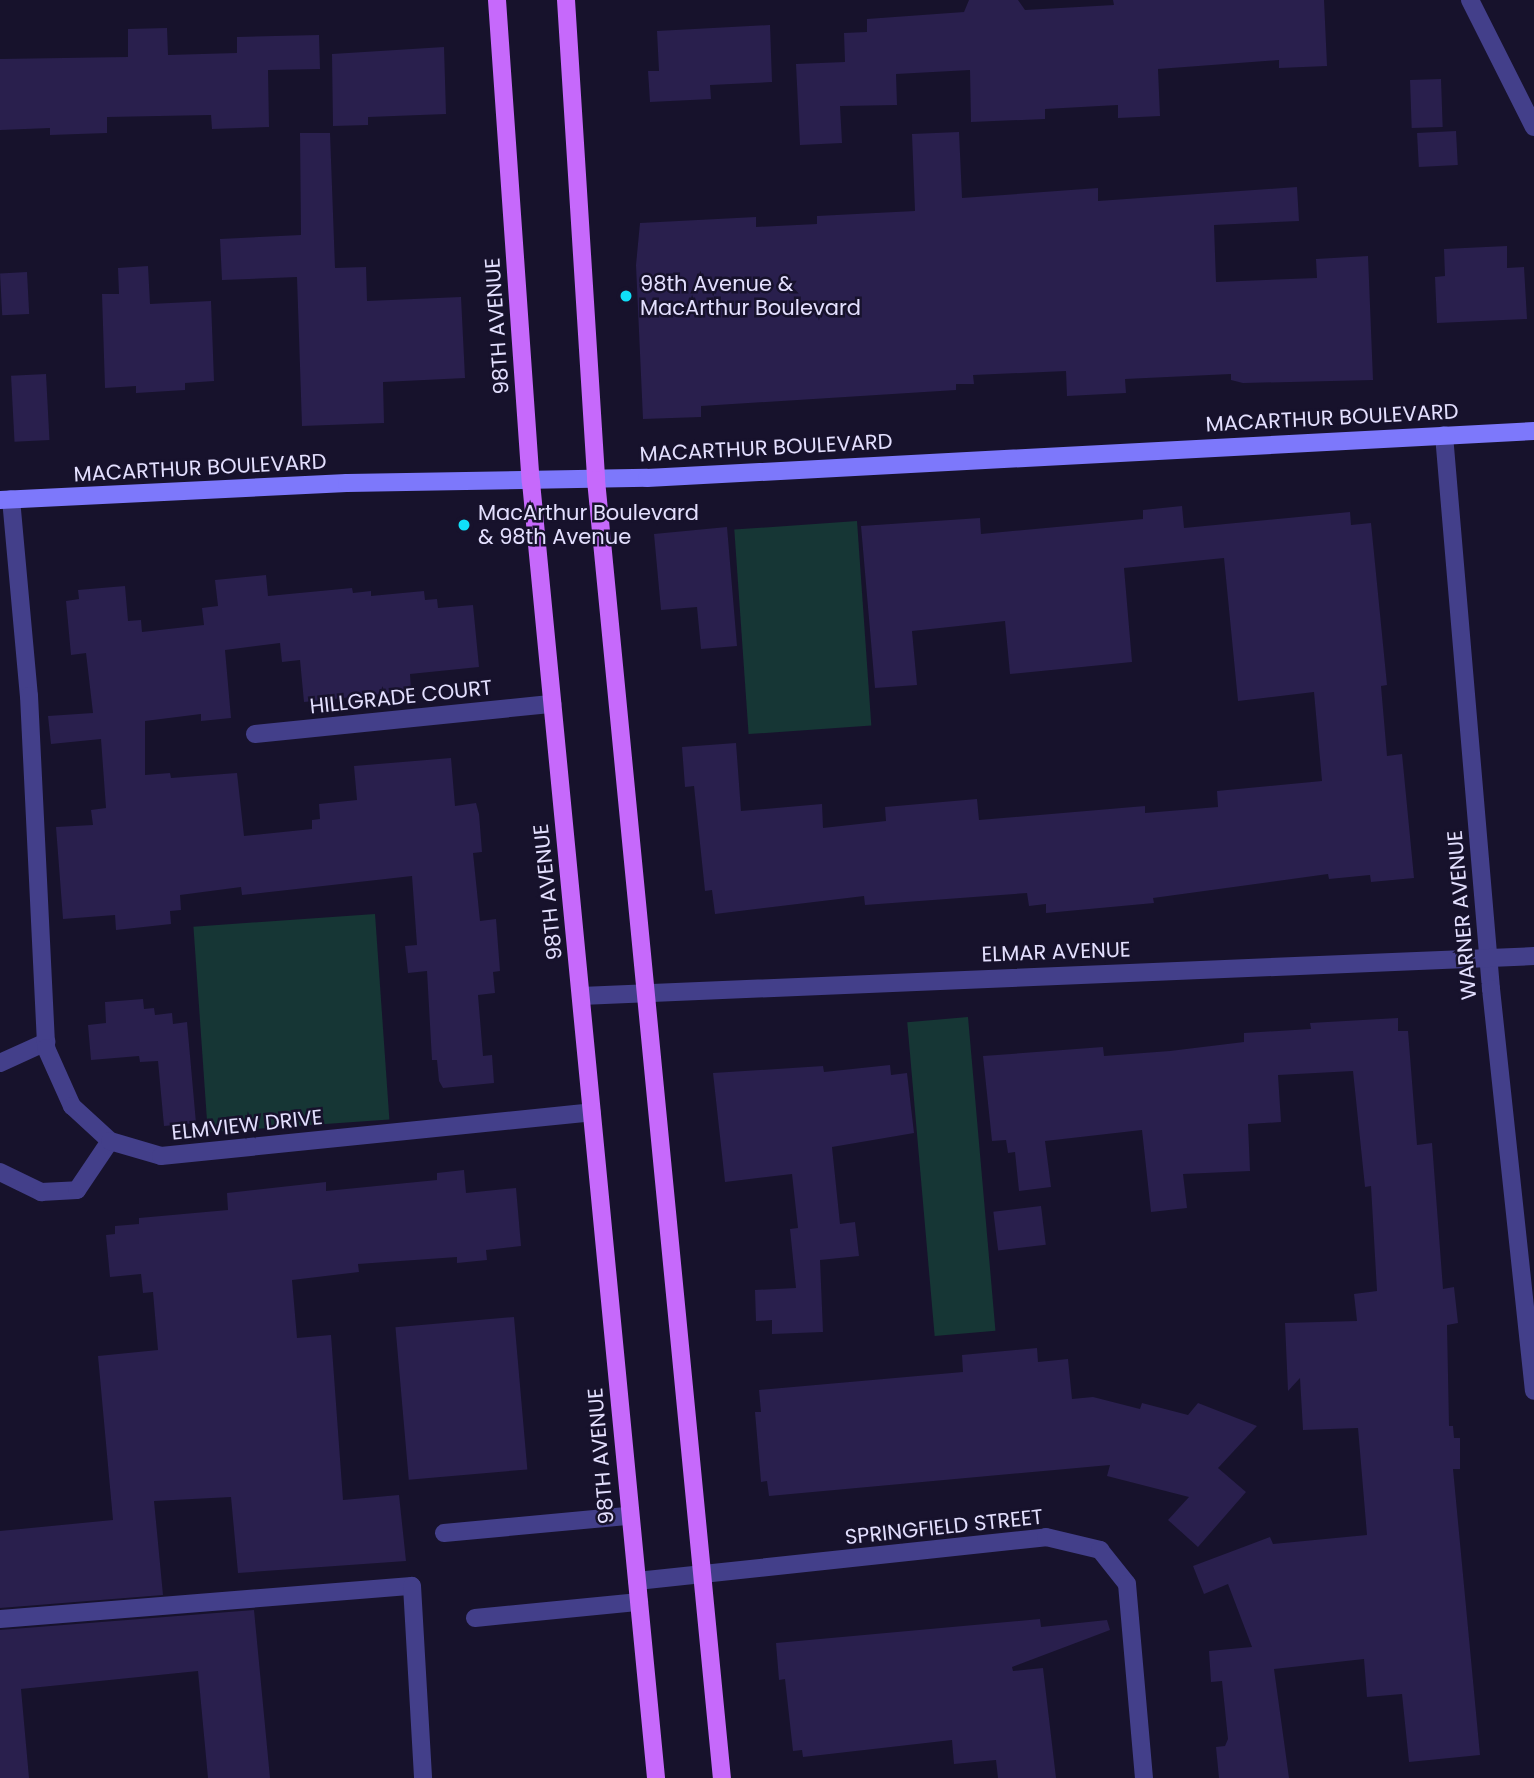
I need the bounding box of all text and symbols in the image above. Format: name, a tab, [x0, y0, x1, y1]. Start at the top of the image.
street label: 98TH AVENUE	[480, 257, 514, 395]
place label: 98th Avenue & MacArthur Boulevard	[640, 271, 861, 321]
marker: 98th Avenue & MacArthur Boulevard	[618, 288, 634, 304]
street label: MACARTHUR BOULEVARD	[1205, 399, 1459, 437]
street label: MACARTHUR BOULEVARD	[639, 429, 893, 467]
street label: MACARTHUR BOULEVARD	[73, 449, 327, 487]
place label: MacArthur Boulevard & 98th Avenue	[478, 500, 699, 550]
marker: MacArthur Boulevard & 98th Avenue	[456, 517, 472, 533]
street label: HILLGRADE COURT	[309, 675, 493, 719]
street label: 98TH AVENUE	[528, 823, 568, 961]
street label: WARNER AVENUE	[1442, 829, 1482, 1001]
street label: ELMAR AVENUE	[981, 937, 1131, 967]
street label: ELMVIEW DRIVE	[170, 1105, 324, 1145]
street label: 98TH AVENUE	[582, 1387, 620, 1525]
street label: SPRINGFIELD STREET	[844, 1504, 1044, 1550]

